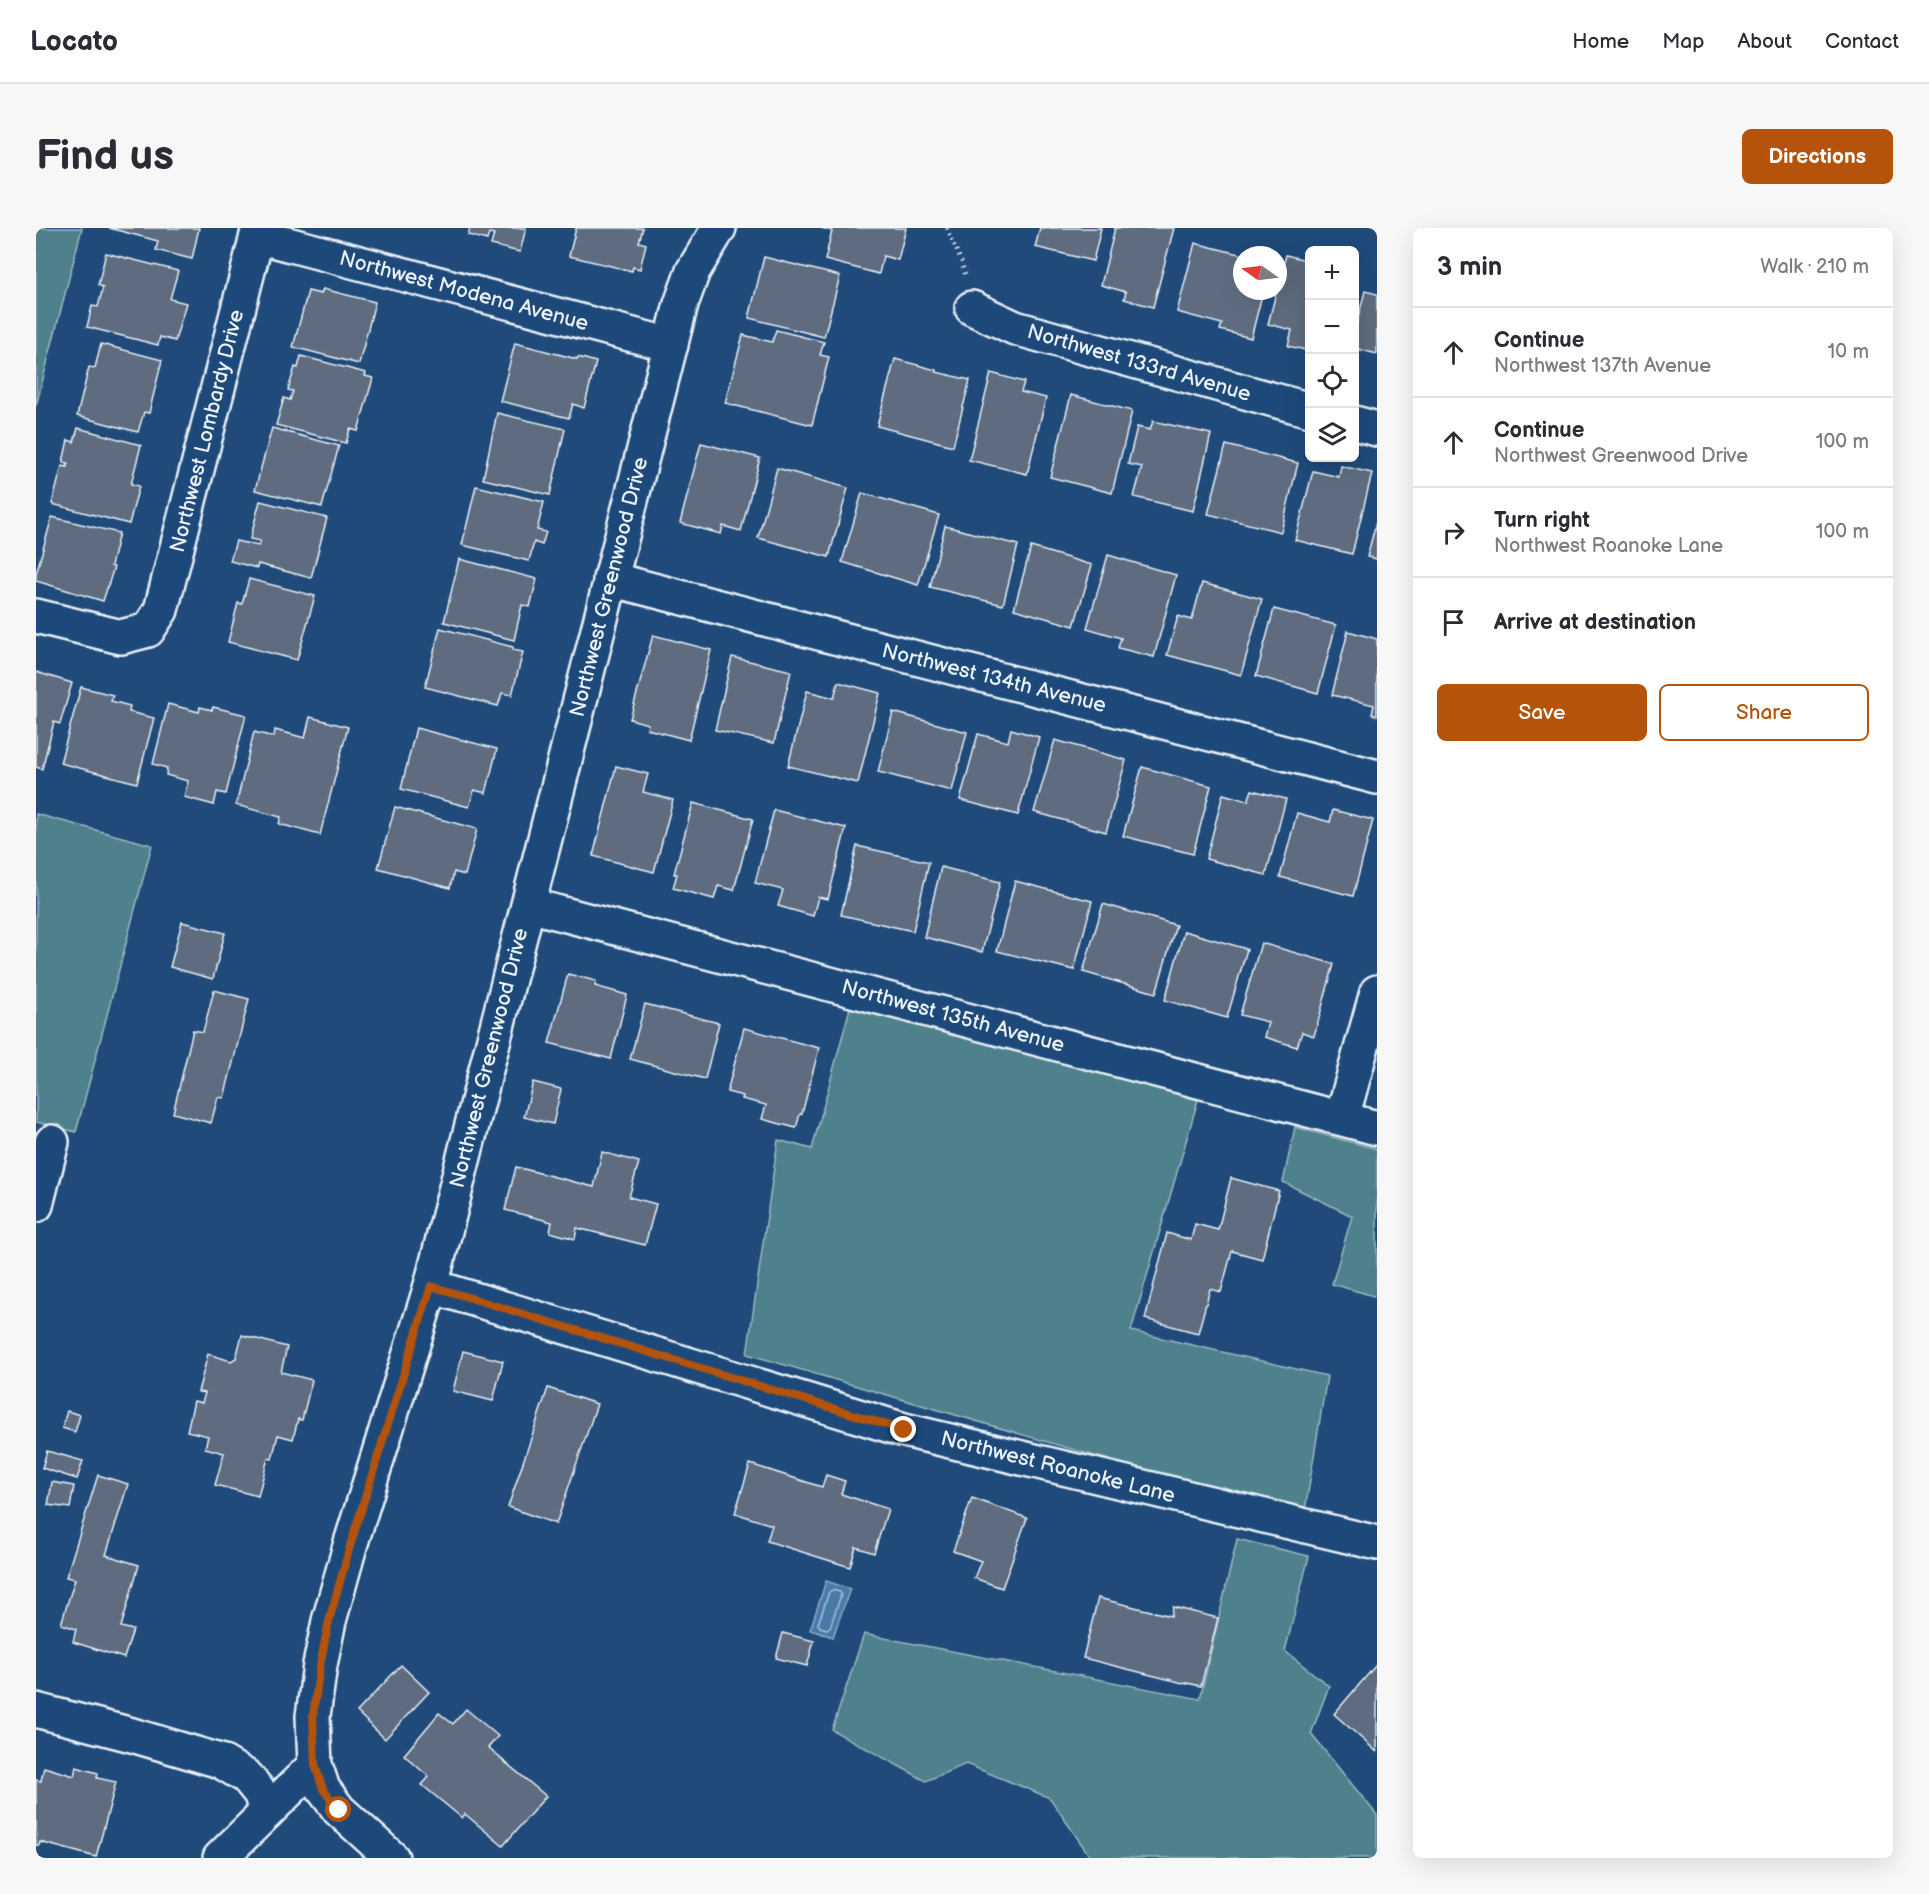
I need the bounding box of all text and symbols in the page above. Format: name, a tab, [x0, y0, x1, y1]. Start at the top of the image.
text: Locato	[30, 25, 118, 58]
text: Home	[1572, 29, 1629, 54]
text: Map	[1662, 29, 1704, 54]
text: About	[1737, 29, 1792, 54]
text: Contact	[1825, 29, 1899, 54]
button: Directions	[1742, 129, 1893, 184]
text: Find us	[36, 131, 174, 182]
street label: Northwest Modena Avenue	[337, 246, 591, 336]
north arrow	[1233, 246, 1287, 300]
map controls	[1305, 246, 1359, 462]
button: +	[1305, 246, 1359, 300]
text: 3 min	[1437, 252, 1502, 283]
text: Walk · 210 m	[1760, 255, 1869, 279]
button: −	[1305, 300, 1359, 354]
street label: Northwest Lombardy Drive	[165, 307, 249, 555]
street label: Northwest 133rd Avenue	[1024, 319, 1254, 407]
text: Continue	[1494, 327, 1584, 354]
icon: ahead	[1437, 336, 1470, 369]
text: 10 m	[1828, 340, 1869, 364]
button: locate	[1305, 354, 1359, 408]
text: Northwest 137th Avenue	[1494, 354, 1711, 378]
button: layers	[1305, 408, 1359, 462]
text: Continue	[1494, 417, 1584, 444]
icon: ahead	[1437, 426, 1470, 459]
text: 100 m	[1816, 430, 1869, 454]
text: Northwest Greenwood Drive	[1494, 444, 1748, 468]
street label: Northwest Greenwood Drive	[565, 455, 653, 719]
text: Turn right	[1494, 507, 1590, 534]
icon: right	[1437, 516, 1470, 549]
text: 100 m	[1816, 520, 1869, 544]
text: Northwest Roanoke Lane	[1494, 534, 1723, 558]
icon: arrive	[1437, 606, 1470, 639]
text: Arrive at destination	[1494, 609, 1696, 636]
street label: Northwest 134th Avenue	[879, 638, 1109, 718]
button: Save	[1437, 684, 1647, 741]
button: Share	[1659, 684, 1869, 741]
street label: Northwest Greenwood Drive	[445, 926, 533, 1190]
street label: Northwest 135th Avenue	[839, 974, 1067, 1058]
route end	[890, 1416, 916, 1442]
street label: Northwest Roanoke Lane	[938, 1426, 1178, 1508]
route start	[325, 1796, 351, 1822]

